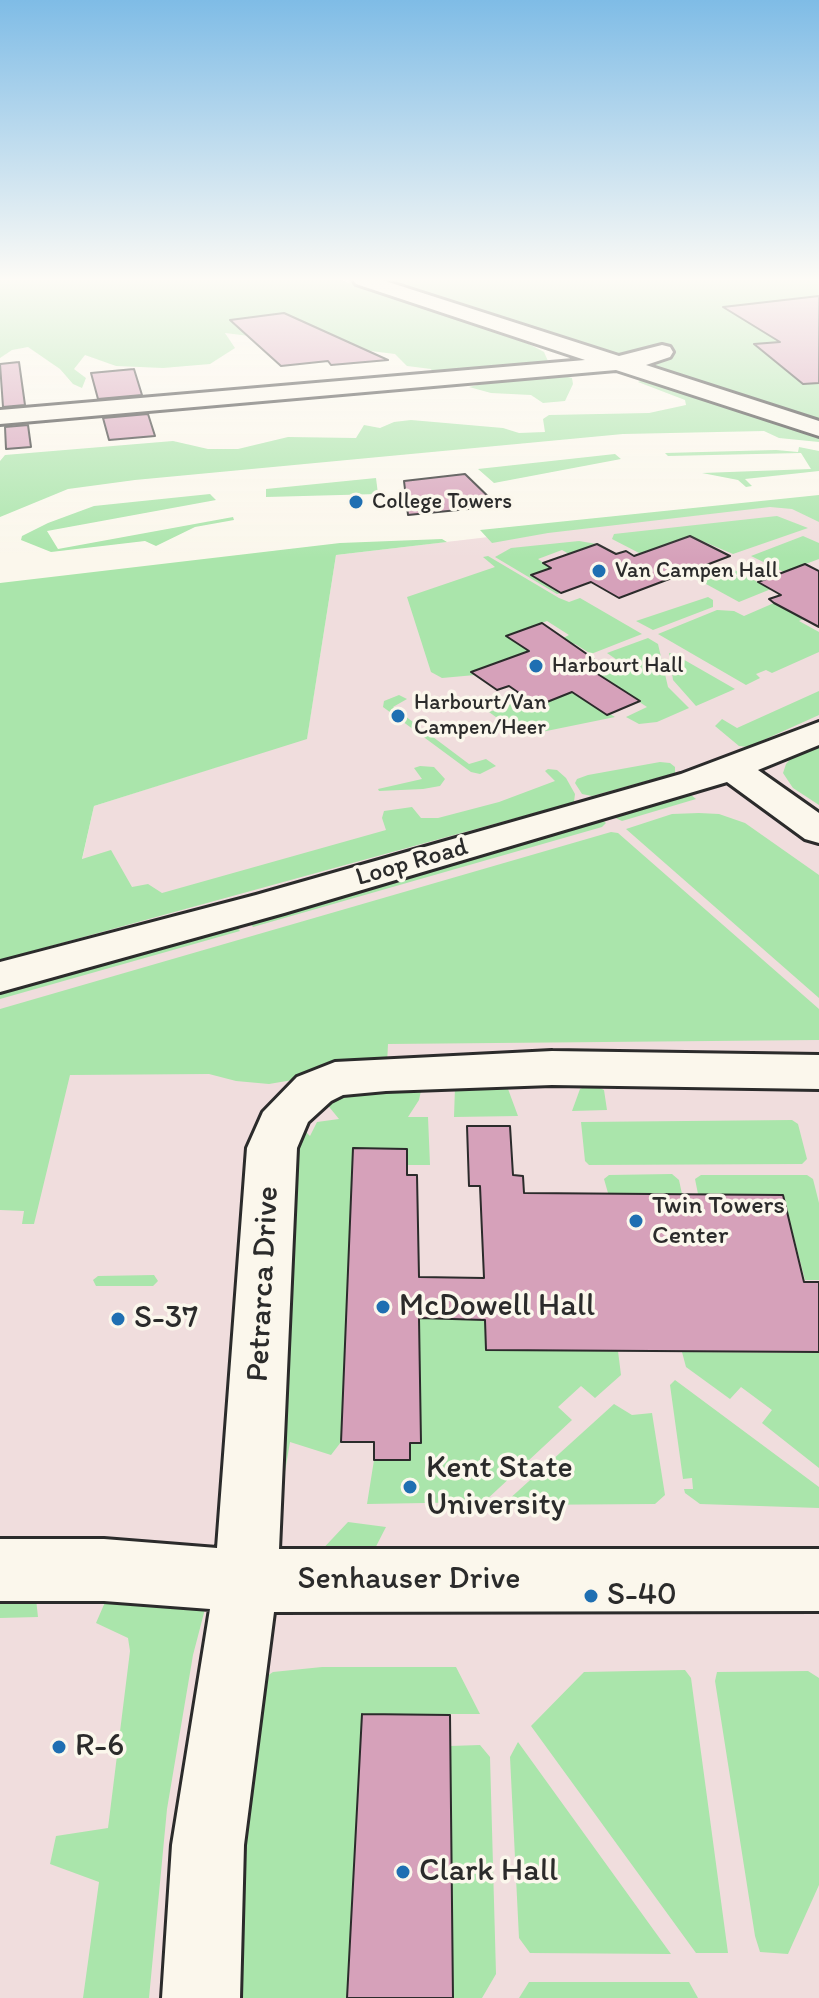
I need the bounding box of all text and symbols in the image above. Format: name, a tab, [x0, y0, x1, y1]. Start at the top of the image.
place label: College Towers	[372, 489, 512, 515]
marker: College Towers	[347, 493, 365, 511]
place label: Van Campen Hall	[615, 558, 778, 584]
marker: Van Campen Hall	[590, 562, 608, 580]
place label: Harbourt Hall	[552, 653, 683, 679]
marker: Harbourt Hall	[527, 657, 545, 675]
place label: Harbourt/Van Campen/Heer	[414, 690, 546, 742]
marker: Harbourt/Van Campen/Heer	[389, 707, 407, 725]
street label: Loop Road	[352, 832, 472, 894]
street label: Petrarca Drive	[240, 1185, 288, 1383]
place label: Twin Towers Center	[652, 1190, 785, 1252]
marker: Twin Towers Center	[627, 1212, 645, 1230]
place label: McDowell Hall	[399, 1288, 595, 1326]
marker: McDowell Hall	[374, 1298, 392, 1316]
place label: S-37	[134, 1300, 198, 1338]
marker: S-37	[109, 1310, 127, 1328]
place label: Kent State University	[426, 1450, 573, 1525]
marker: Kent State University	[401, 1478, 419, 1496]
street label: Senhauser Drive	[298, 1561, 520, 1599]
place label: S-40	[607, 1577, 677, 1615]
marker: S-40	[582, 1587, 600, 1605]
place label: R-6	[75, 1728, 124, 1766]
marker: R-6	[50, 1738, 68, 1756]
place label: Clark Hall	[419, 1853, 558, 1891]
marker: Clark Hall	[394, 1863, 412, 1881]

